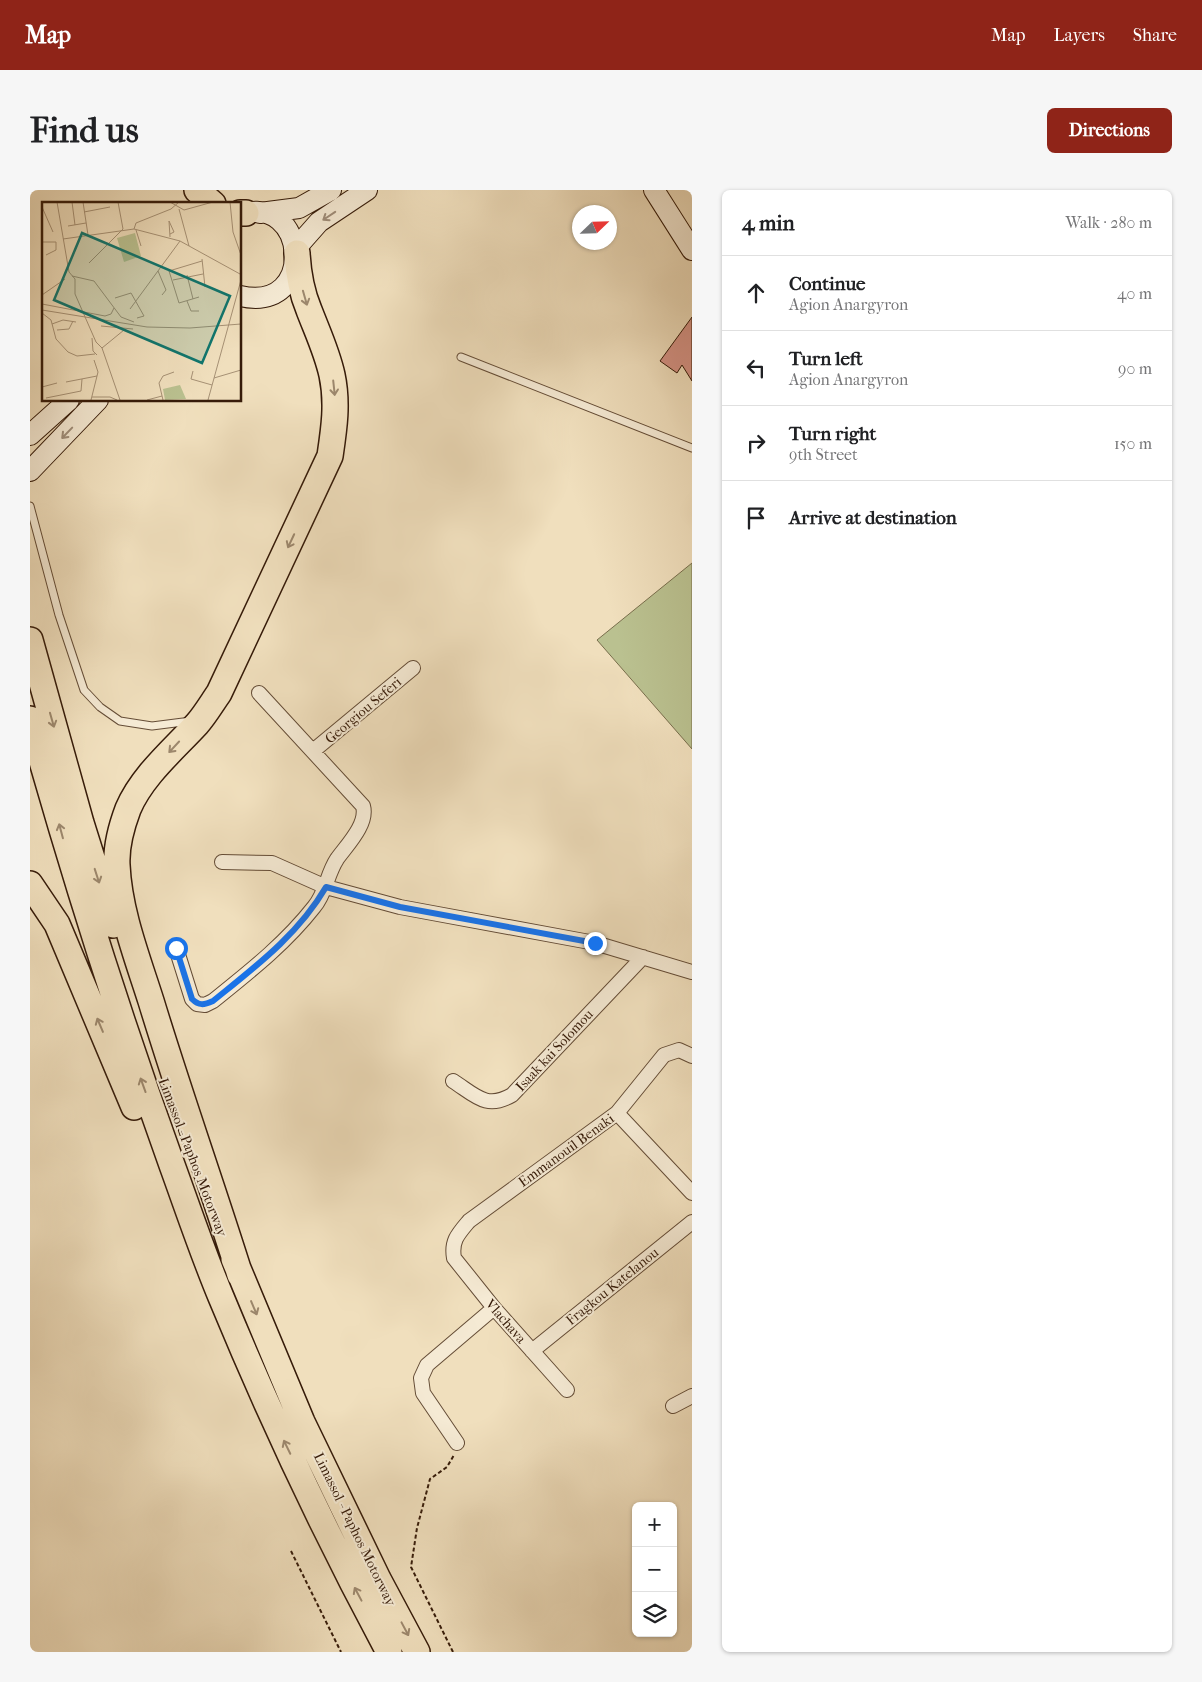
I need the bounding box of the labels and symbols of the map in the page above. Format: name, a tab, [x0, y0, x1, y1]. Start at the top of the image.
inset map	[42, 202, 241, 401]
north arrow	[572, 205, 617, 250]
one-way arrow	[322, 211, 336, 221]
one-way arrow	[301, 290, 310, 306]
one-way arrow	[329, 380, 339, 396]
one-way arrow	[61, 426, 73, 439]
one-way arrow	[285, 534, 295, 549]
street label: Georgiou Seferi	[322, 673, 405, 747]
one-way arrow	[47, 712, 57, 728]
one-way arrow	[168, 741, 180, 754]
one-way arrow	[56, 823, 65, 839]
one-way arrow	[93, 868, 103, 884]
route end	[584, 932, 607, 955]
route start	[165, 937, 188, 960]
street label: Isaak kai Solomou	[512, 1006, 597, 1095]
one-way arrow	[95, 1018, 104, 1033]
street label: Limassol - Paphos Motorway	[154, 1075, 231, 1239]
one-way arrow	[138, 1078, 147, 1093]
street label: Emmanouil Benaki	[515, 1110, 618, 1191]
street label: Fragkou Katelanou	[563, 1244, 662, 1329]
street label: Vlachava	[481, 1295, 530, 1347]
one-way arrow	[250, 1300, 260, 1315]
one-way arrow	[282, 1440, 292, 1455]
street label: Limassol - Paphos Motorway	[310, 1450, 399, 1609]
one-way arrow	[353, 1586, 363, 1601]
one-way arrow	[401, 1622, 411, 1636]

